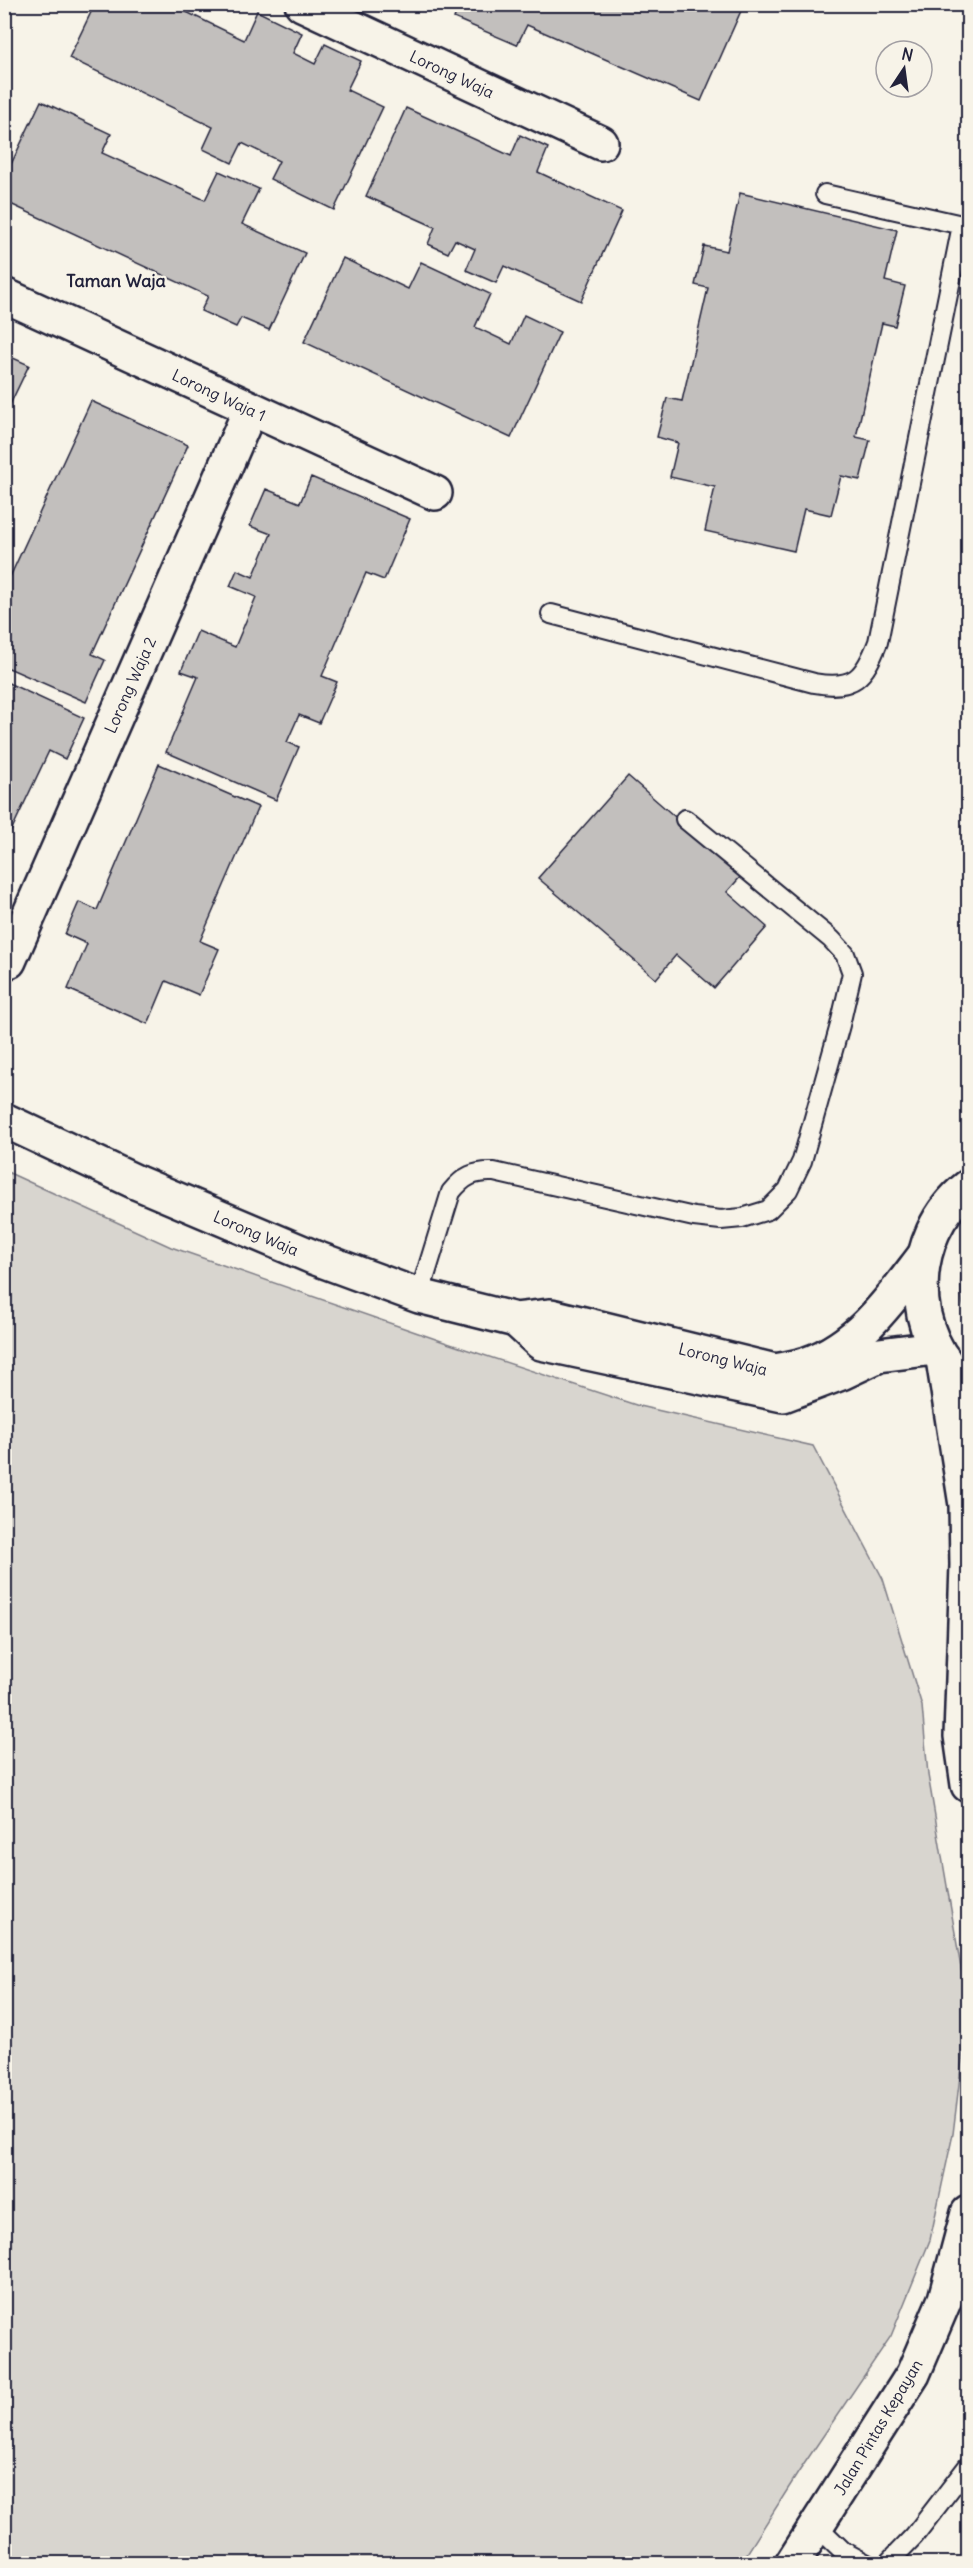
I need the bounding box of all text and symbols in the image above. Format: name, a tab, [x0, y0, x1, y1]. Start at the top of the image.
north arrow	[874, 39, 934, 99]
text: N	[900, 43, 915, 65]
street label: Lorong Waja	[407, 46, 497, 102]
district label: Taman Waja	[66, 269, 166, 292]
street label: Lorong Waja 1	[169, 365, 269, 425]
street label: Lorong Waja 2	[100, 634, 160, 736]
street label: Lorong Waja	[210, 1206, 302, 1260]
street label: Lorong Waja	[677, 1338, 769, 1380]
street label: Jalan Pintas Kepayan	[830, 2356, 926, 2498]

